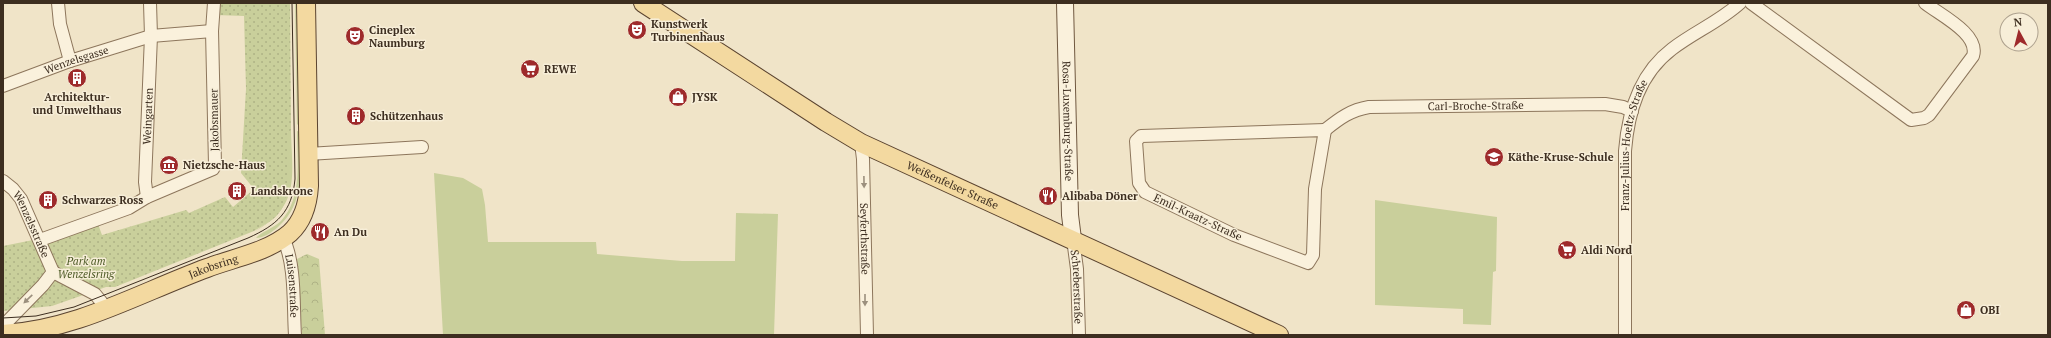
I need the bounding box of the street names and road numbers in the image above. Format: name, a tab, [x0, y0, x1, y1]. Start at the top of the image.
street label: Wenzelsgasse	[42, 42, 111, 77]
street label: Rosa-Luxemburg-Straße	[1059, 61, 1076, 182]
street label: Franz-Julius-Hoeltz-Straße	[1618, 76, 1651, 211]
street label: Weingarten	[140, 87, 156, 145]
street label: Jakobsmauer	[206, 88, 222, 152]
street label: Carl-Broche-Straße	[1428, 98, 1524, 113]
street label: Weißenfelser Straße	[905, 158, 1001, 212]
street label: Wenzelsstraße	[10, 188, 53, 260]
street label: Emil-Kraatz-Straße	[1152, 190, 1245, 244]
street label: Seyferthstraße	[857, 203, 873, 275]
street label: Schreberstraße	[1067, 249, 1086, 325]
street label: Jakobsring	[186, 251, 240, 281]
street label: Luisenstraße	[282, 253, 301, 318]

